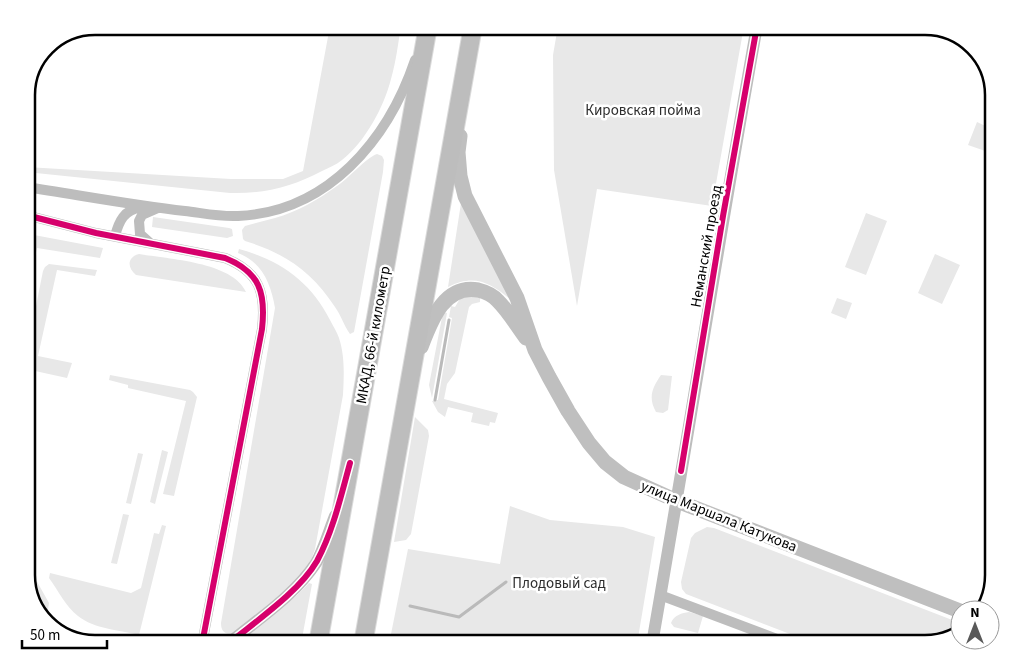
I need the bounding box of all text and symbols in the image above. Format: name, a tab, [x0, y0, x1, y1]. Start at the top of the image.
park label: Кировская пойма	[585, 100, 701, 121]
street label: Неманский проезд	[685, 183, 728, 309]
street label: МКАД, 66-й километр	[351, 265, 396, 406]
street label: улица Маршала Катукова	[638, 475, 800, 557]
park label: Плодовый сад	[512, 573, 606, 594]
north arrow	[950, 600, 1000, 650]
text: N	[970, 603, 980, 623]
scale bar	[22, 618, 108, 650]
text: 50 m	[30, 625, 60, 646]

